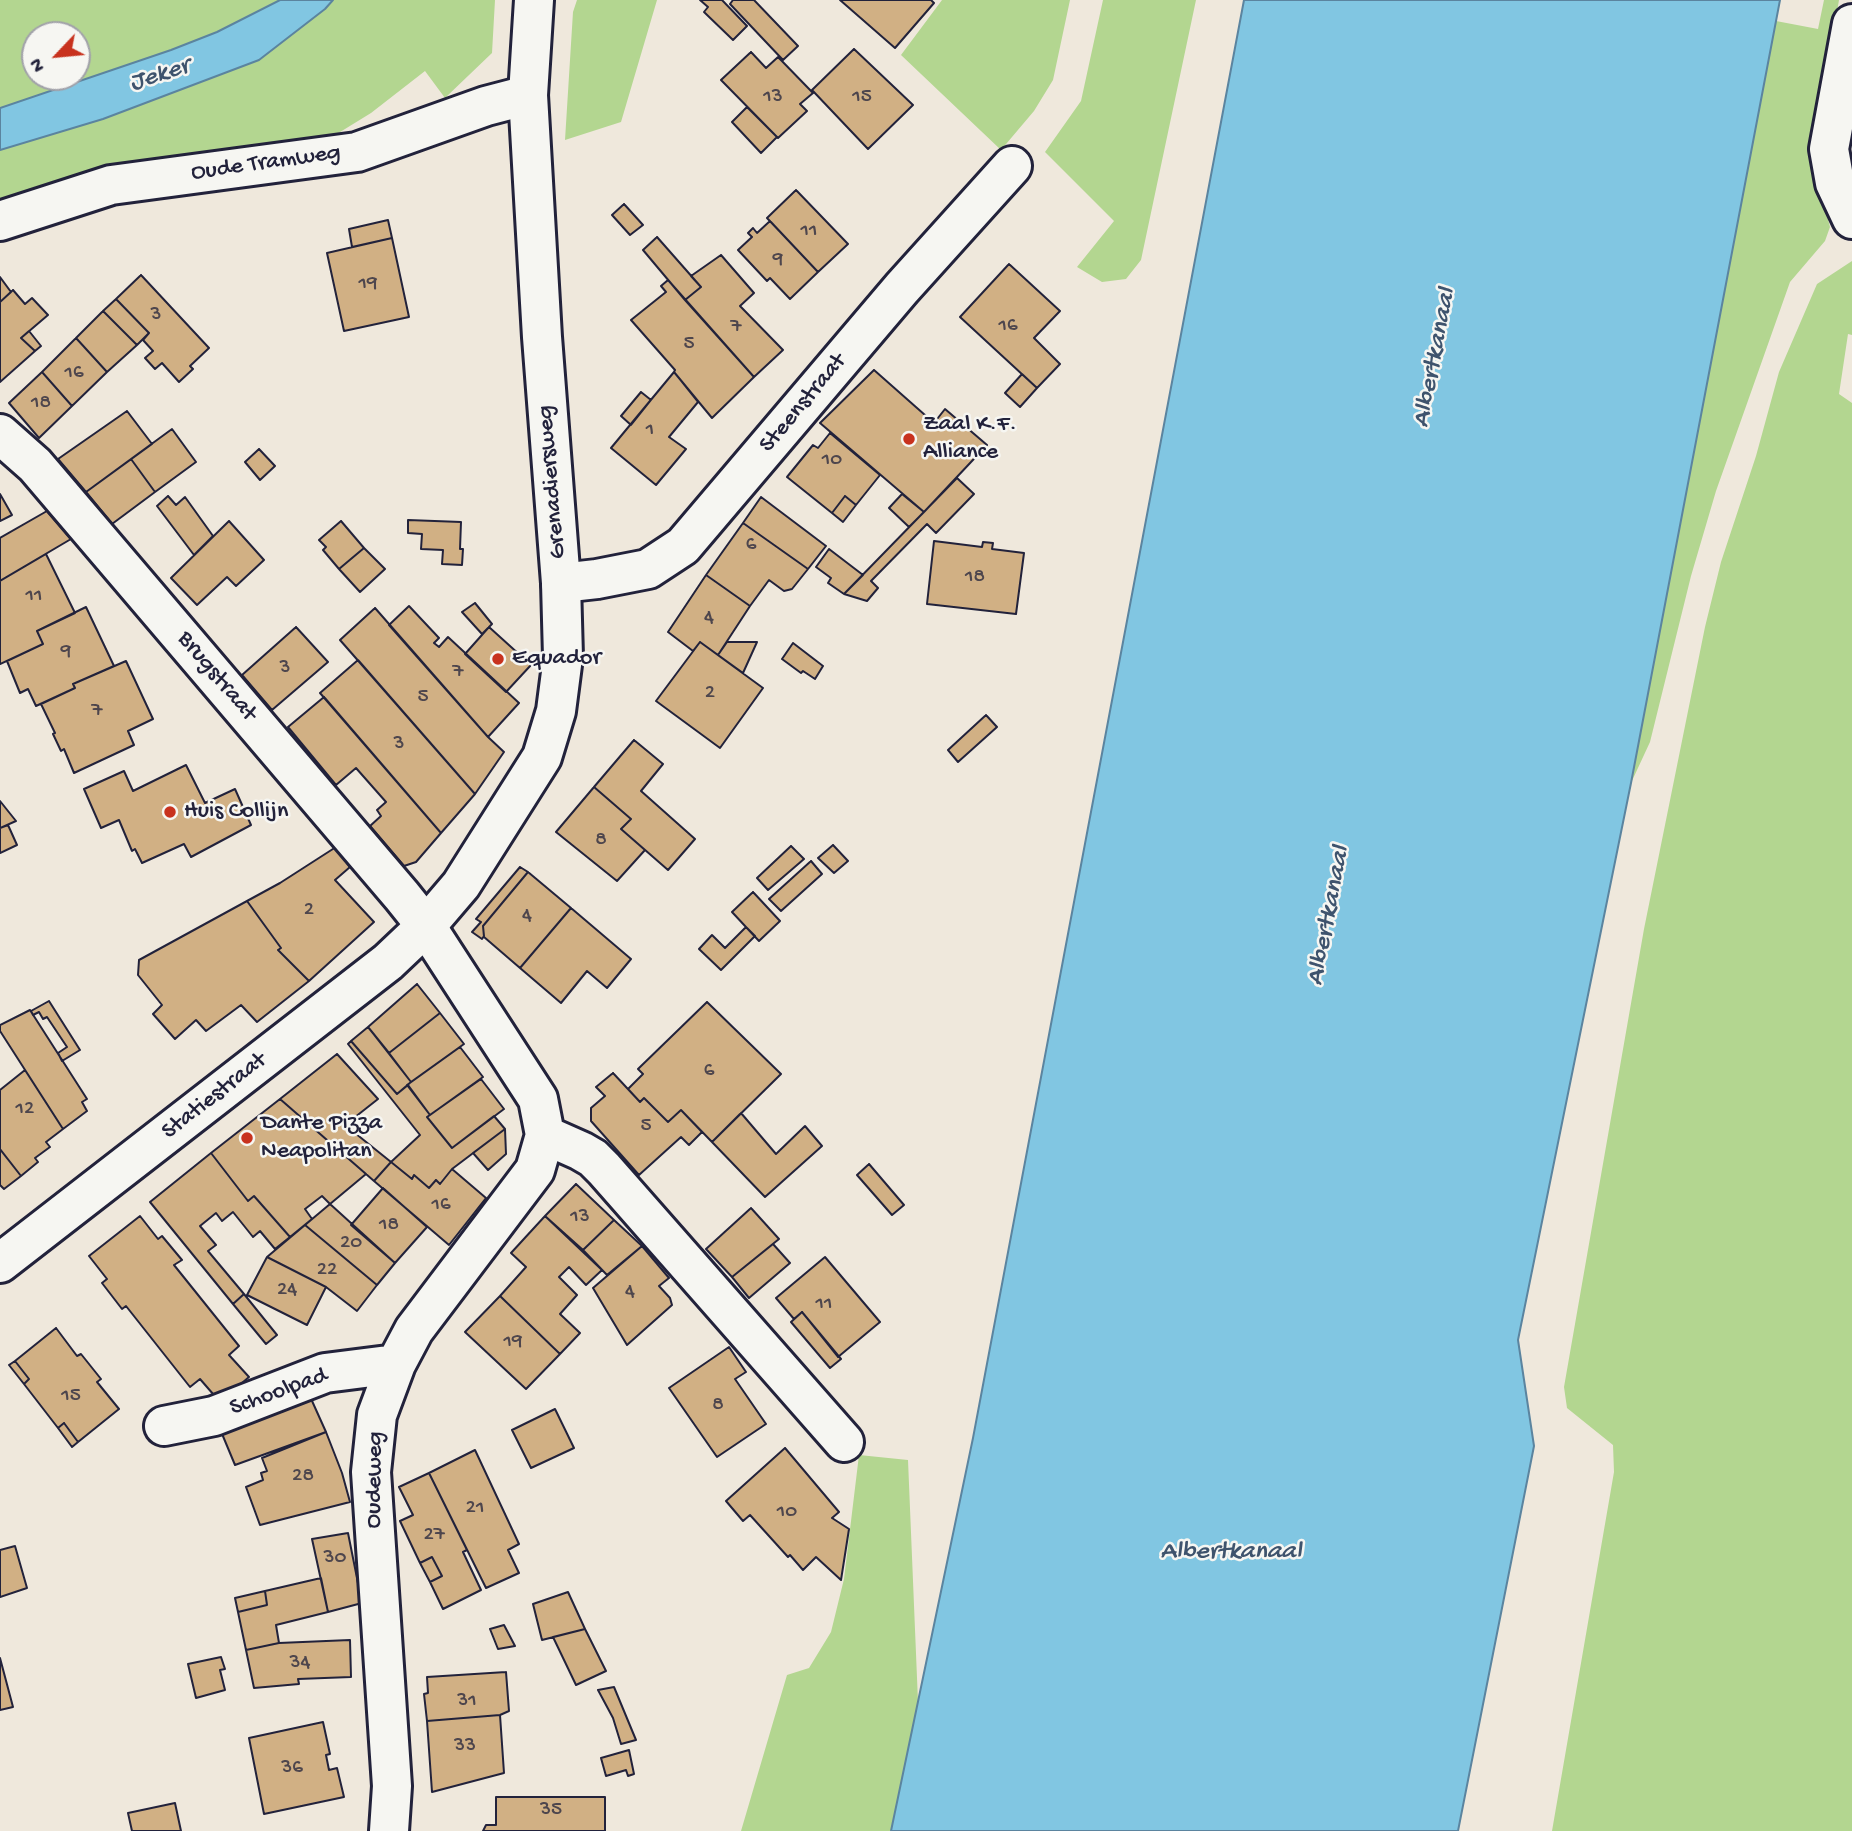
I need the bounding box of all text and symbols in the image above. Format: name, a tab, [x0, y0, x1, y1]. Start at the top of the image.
north arrow	[21, 21, 91, 91]
water label: Jeker	[126, 52, 194, 100]
text: N	[25, 54, 52, 75]
house number: 13	[763, 85, 783, 111]
house number: 15	[852, 85, 872, 111]
street label: Oude Tramweg	[189, 139, 343, 189]
house number: 11	[801, 219, 817, 245]
house number: 9	[773, 248, 783, 274]
house number: 19	[358, 272, 378, 298]
water label: Albertkanaal	[1407, 286, 1465, 430]
house number: 3	[151, 303, 161, 329]
house number: 16	[998, 314, 1018, 340]
house number: 7	[731, 315, 741, 341]
house number: 5	[683, 332, 695, 358]
street label: Steenstraat	[754, 349, 854, 459]
house number: 16	[64, 361, 84, 387]
house number: 18	[31, 391, 51, 417]
street label: Grenadiersweg	[532, 404, 574, 560]
place label: Zaal K.F. Alliance	[923, 411, 1017, 467]
house number: 1	[646, 418, 654, 444]
marker: Zaal K.F. Alliance	[901, 431, 917, 447]
house number: 10	[822, 448, 842, 474]
house number: 6	[746, 533, 756, 559]
house number: 18	[965, 565, 985, 591]
house number: 11	[26, 584, 42, 610]
house number: 4	[704, 606, 714, 632]
street label: Brugstraat	[170, 626, 262, 728]
house number: 9	[61, 640, 71, 666]
place label: Equador	[512, 645, 601, 673]
marker: Equador	[490, 651, 506, 667]
house number: 3	[280, 656, 290, 682]
house number: 7	[453, 660, 463, 686]
house number: 2	[705, 681, 715, 707]
house number: 5	[417, 685, 429, 711]
house number: 7	[92, 699, 102, 725]
house number: 3	[394, 732, 404, 758]
place label: Huis Collijn	[184, 798, 288, 826]
marker: Huis Collijn	[162, 804, 178, 820]
house number: 8	[595, 828, 607, 854]
water label: Albertkanaal	[1301, 844, 1359, 988]
house number: 2	[304, 898, 314, 924]
house number: 4	[522, 904, 532, 930]
street label: Statiestraat	[157, 1047, 273, 1147]
house number: 6	[704, 1059, 714, 1085]
house number: 12	[16, 1097, 34, 1123]
place label: Dante Pizza Neapolitan	[261, 1110, 382, 1166]
house number: 5	[640, 1114, 652, 1140]
marker: Dante Pizza Neapolitan	[239, 1130, 255, 1146]
house number: 16	[431, 1193, 451, 1219]
house number: 13	[570, 1205, 590, 1231]
house number: 18	[379, 1213, 399, 1239]
house number: 20	[340, 1231, 362, 1257]
house number: 22	[317, 1258, 337, 1284]
house number: 24	[277, 1278, 297, 1304]
house number: 4	[625, 1280, 635, 1306]
house number: 11	[816, 1292, 832, 1318]
house number: 19	[503, 1330, 523, 1356]
street label: Schoolpad	[226, 1362, 332, 1424]
house number: 15	[61, 1384, 81, 1410]
house number: 8	[712, 1393, 724, 1419]
street label: Oudeweg	[361, 1431, 391, 1529]
house number: 28	[292, 1464, 314, 1490]
house number: 21	[466, 1496, 484, 1522]
house number: 10	[777, 1500, 797, 1526]
house number: 27	[423, 1523, 445, 1549]
water label: Albertkanaal	[1161, 1537, 1301, 1569]
house number: 30	[324, 1546, 346, 1572]
house number: 34	[290, 1651, 310, 1677]
house number: 31	[457, 1689, 477, 1715]
house number: 33	[454, 1734, 476, 1760]
house number: 36	[281, 1756, 303, 1782]
house number: 35	[540, 1798, 562, 1824]

